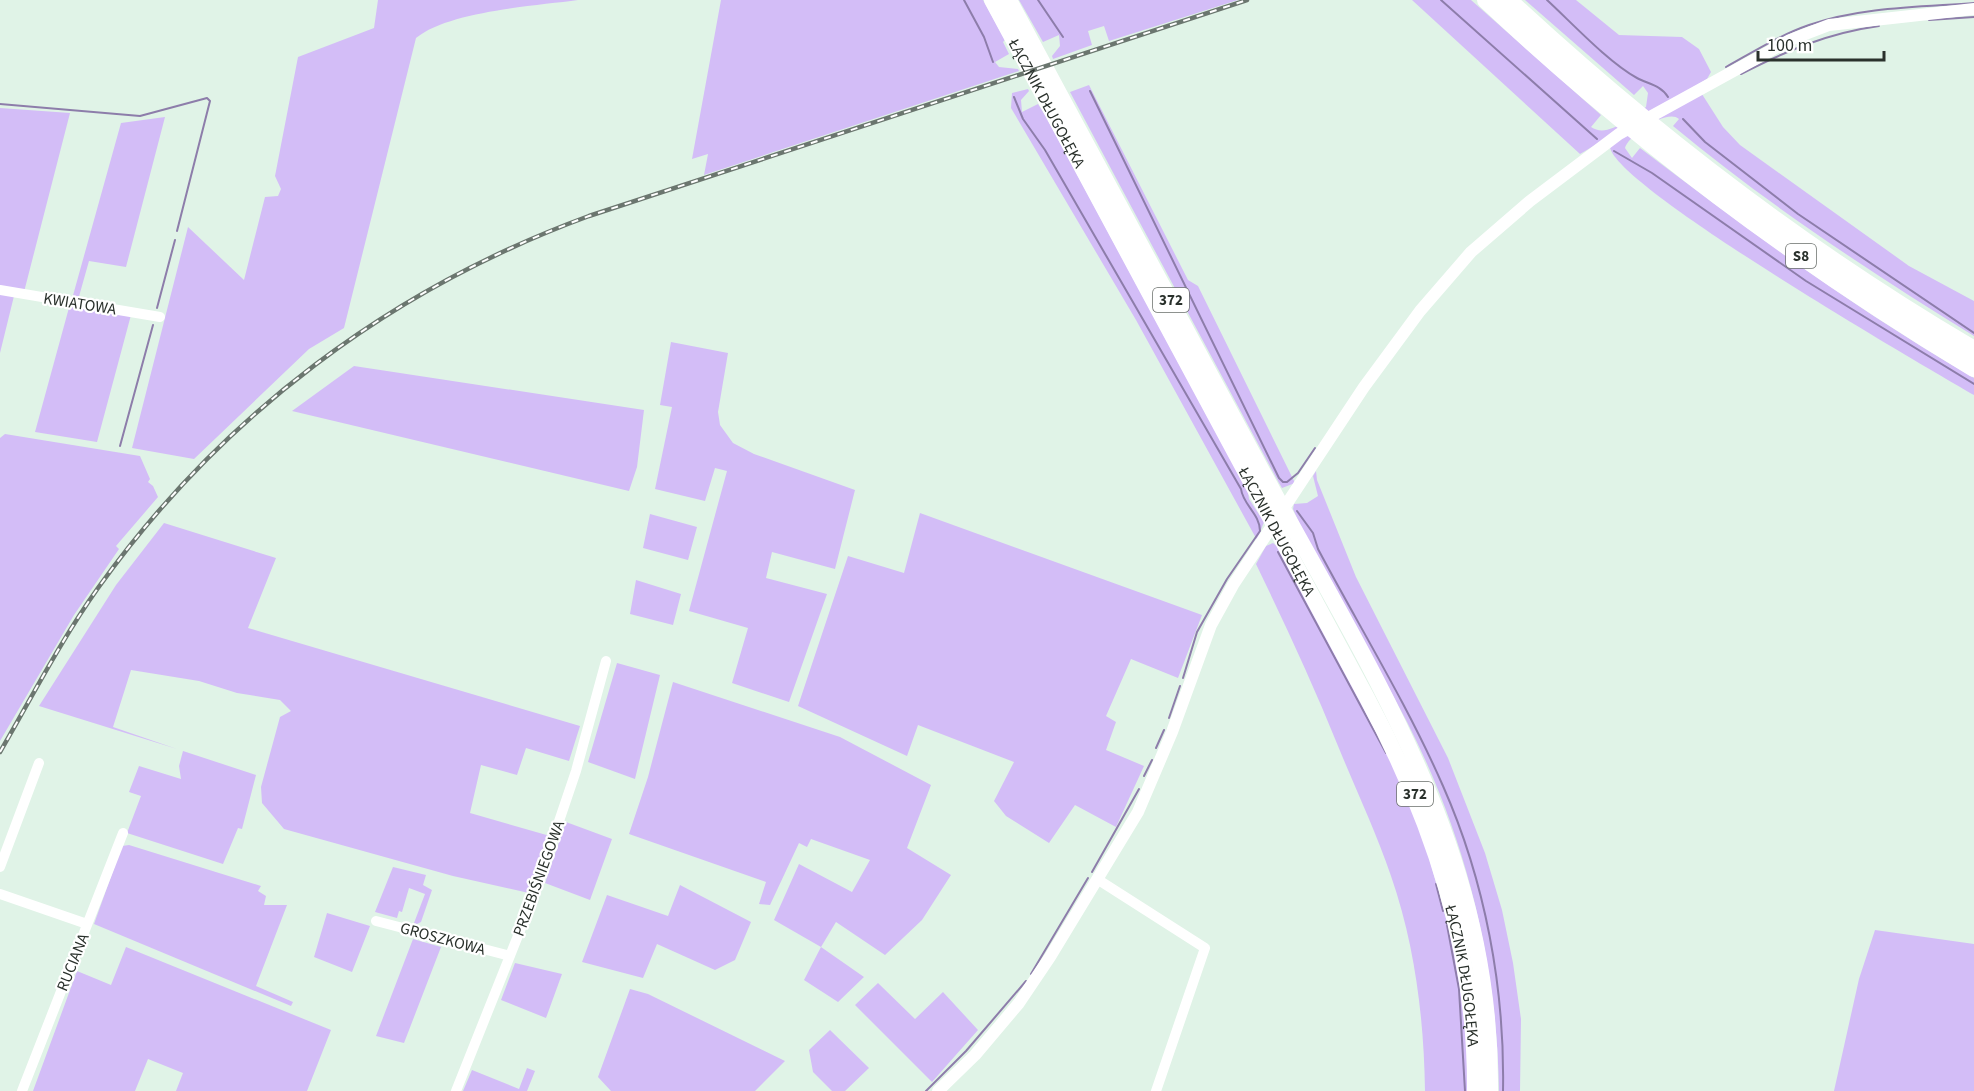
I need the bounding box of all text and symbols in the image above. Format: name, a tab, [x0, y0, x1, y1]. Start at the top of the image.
scale bar	[1758, 24, 1884, 62]
text: 100 m	[1767, 33, 1812, 58]
street label: ŁĄCZNIK DŁUGOŁĘKA	[1002, 34, 1090, 172]
road number: S8	[1786, 244, 1816, 268]
street label: KWIATOWA	[42, 287, 118, 321]
road number: 372	[1153, 288, 1189, 312]
street label: ŁĄCZNIK DŁUGOŁĘKA	[1232, 462, 1320, 600]
road number: 372	[1397, 782, 1433, 806]
street label: PRZEBIŚNIEGOWA	[508, 817, 570, 939]
street label: ŁĄCZNIK DŁUGOŁĘKA	[1439, 901, 1484, 1048]
street label: GROSZKOWA	[398, 917, 488, 961]
street label: RUCIANA	[51, 930, 95, 995]

